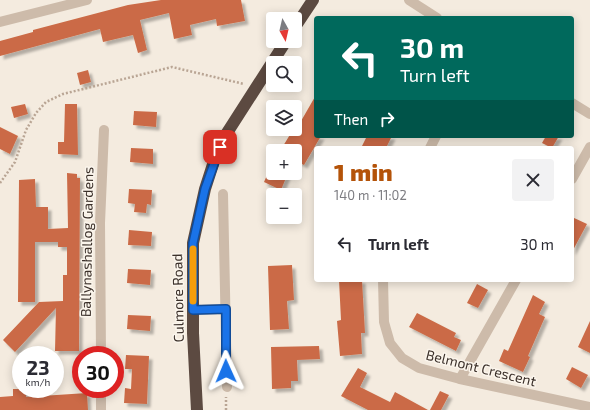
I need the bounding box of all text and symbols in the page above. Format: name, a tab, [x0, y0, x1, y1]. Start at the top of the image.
north arrow	[266, 12, 302, 48]
map controls	[266, 12, 302, 224]
text: 30 m	[400, 30, 464, 64]
icon: left	[334, 32, 386, 84]
button: search	[266, 56, 302, 92]
text: Turn left	[400, 64, 470, 86]
button: layers	[266, 100, 302, 136]
icon: right	[376, 108, 398, 130]
text: Then	[334, 110, 368, 128]
pin	[203, 130, 237, 164]
icon: arrive	[209, 136, 231, 158]
button: +	[266, 144, 302, 180]
text: 1 min	[334, 157, 393, 186]
button: close	[512, 159, 554, 201]
street label: Ballynashallog Gardens	[77, 167, 96, 317]
text: 140 m · 11:02	[334, 187, 407, 203]
button: −	[266, 188, 302, 224]
icon: left	[334, 233, 356, 255]
text: Turn left	[368, 235, 429, 253]
text: 30 m	[520, 235, 554, 253]
street label: Culmore Road	[168, 254, 187, 342]
speed limit sign: 30	[72, 346, 124, 398]
street label: Belmont Crescent	[424, 346, 538, 389]
position arrow	[205, 350, 247, 392]
text: 23	[27, 355, 49, 379]
text: km/h	[26, 376, 50, 388]

